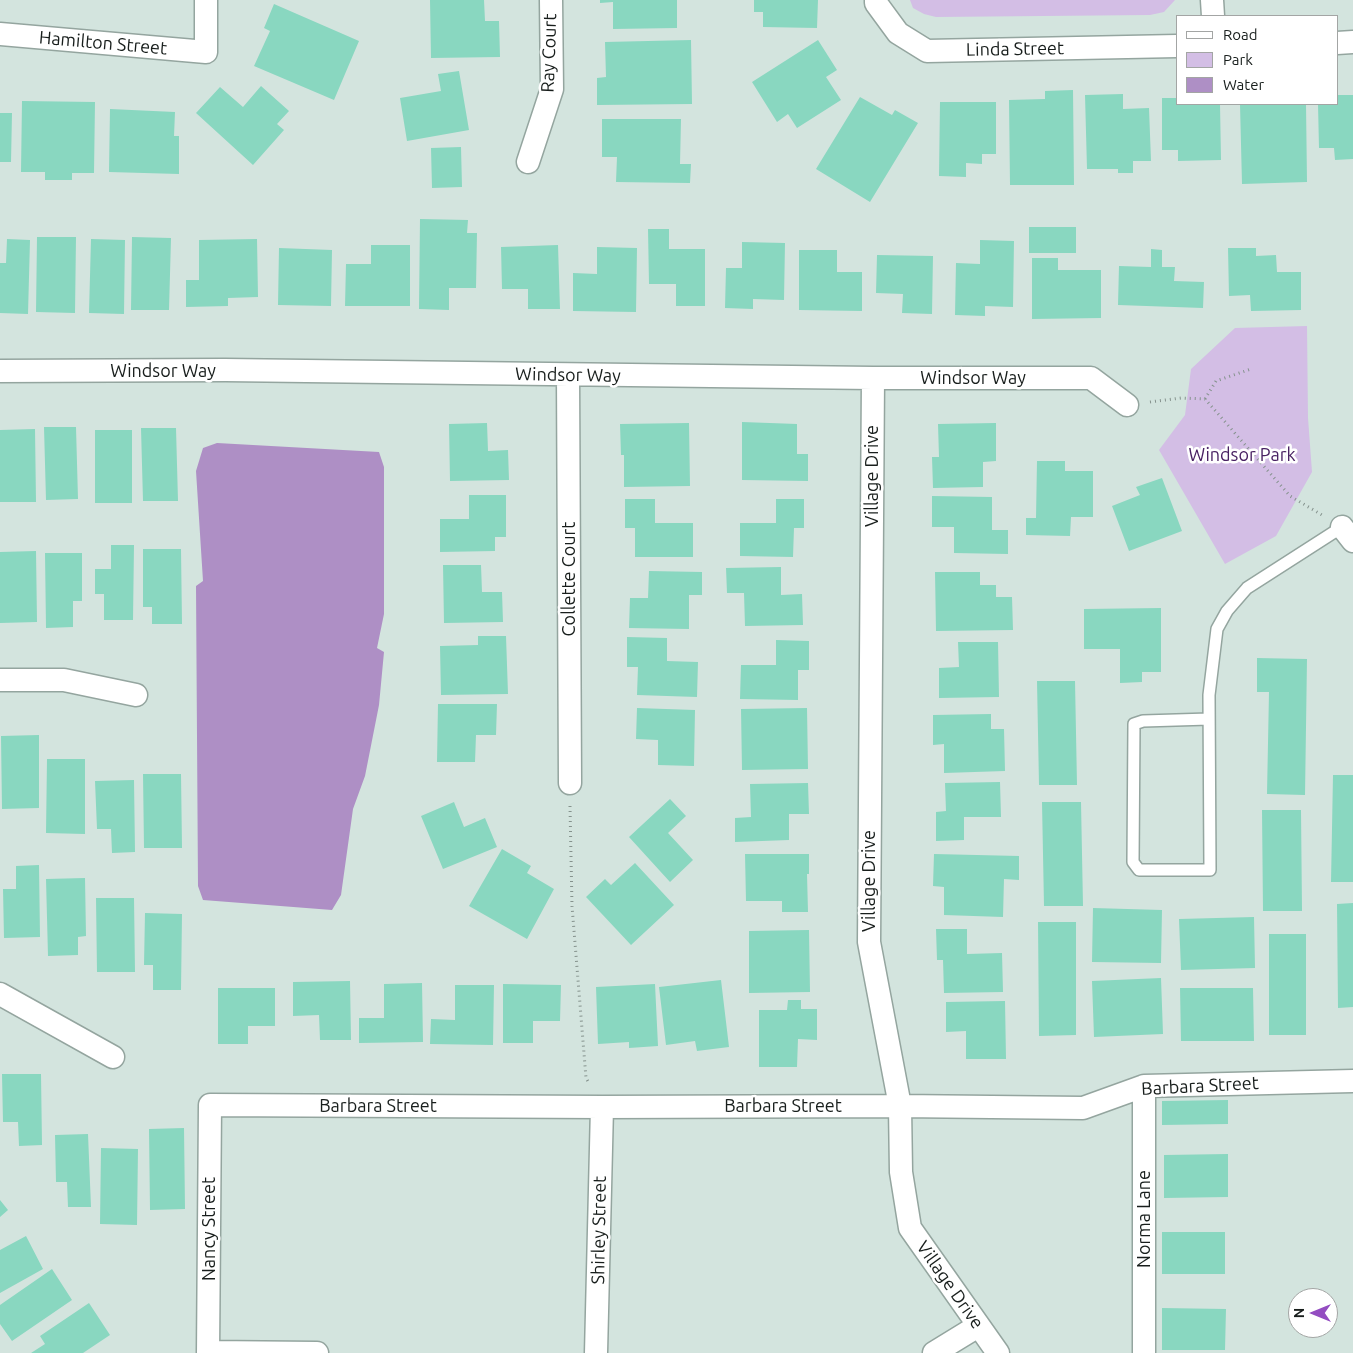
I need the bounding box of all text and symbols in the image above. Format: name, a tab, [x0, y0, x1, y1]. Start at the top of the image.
street label: Ray Court	[537, 13, 561, 93]
legend	[1176, 15, 1338, 105]
text: Road	[1223, 26, 1258, 43]
street label: Hamilton Street	[38, 27, 168, 59]
street label: Linda Street	[966, 37, 1064, 61]
text: Park	[1223, 51, 1253, 68]
text: Water	[1223, 76, 1264, 93]
street label: Windsor Way	[110, 360, 216, 382]
street label: Windsor Way	[515, 363, 621, 387]
street label: Windsor Way	[920, 367, 1026, 389]
street label: Village Drive	[861, 425, 883, 527]
park label: Windsor Park	[1188, 444, 1296, 466]
street label: Collette Court	[558, 522, 580, 636]
street label: Village Drive	[858, 830, 880, 932]
street label: Barbara Street	[1141, 1072, 1259, 1100]
street label: Barbara Street	[319, 1095, 437, 1117]
street label: Barbara Street	[724, 1095, 842, 1117]
street label: Norma Lane	[1133, 1170, 1155, 1268]
street label: Shirley Street	[587, 1176, 611, 1284]
street label: Nancy Street	[198, 1177, 220, 1281]
street label: Village Drive	[912, 1237, 988, 1333]
north arrow	[1288, 1288, 1338, 1338]
text: N	[1291, 1308, 1307, 1318]

